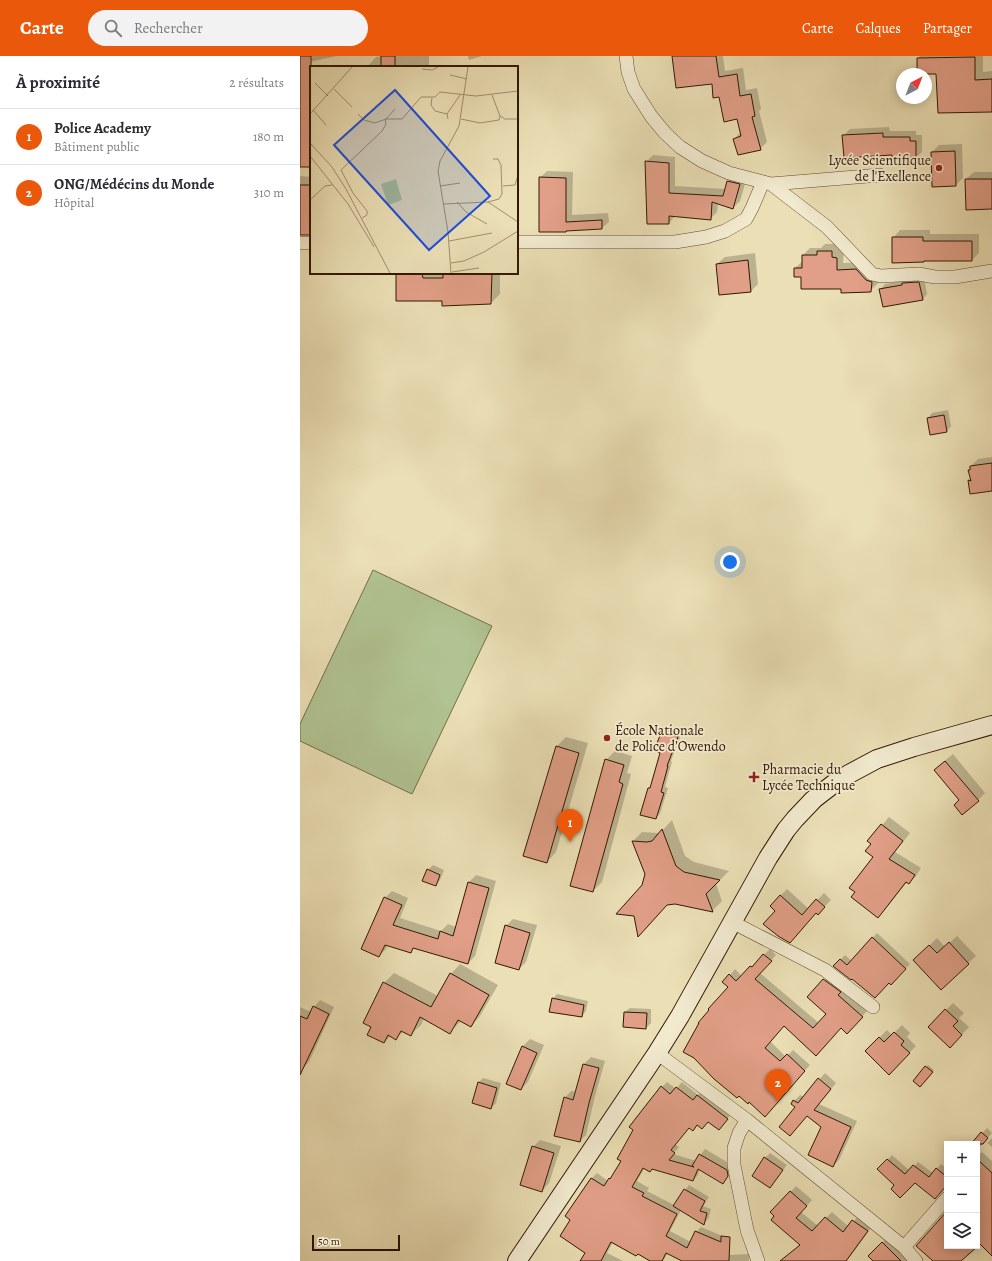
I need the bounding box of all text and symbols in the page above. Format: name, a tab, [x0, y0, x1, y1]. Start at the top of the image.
search box	[88, 10, 368, 46]
text: Carte	[20, 15, 64, 41]
icon: search	[102, 17, 124, 39]
text: Rechercher	[134, 18, 203, 38]
text: Carte	[802, 19, 833, 38]
text: Calques	[855, 19, 901, 38]
text: Partager	[923, 19, 972, 38]
inset map	[310, 66, 518, 274]
north arrow	[896, 68, 932, 104]
text: À proximité	[16, 71, 100, 94]
text: 2 résultats	[229, 74, 284, 91]
text: Police Academy	[54, 118, 151, 138]
text: 1	[27, 128, 31, 145]
text: 180 m	[253, 128, 284, 145]
text: Bâtiment public	[54, 138, 139, 155]
place label: Lycée Scientifique de l'Exellence	[828, 151, 931, 186]
marker: Lycée Scientifique de l'Exellence	[934, 163, 944, 173]
text: ONG/Médécins du Monde	[54, 174, 215, 194]
text: 2	[26, 184, 32, 201]
text: 310 m	[254, 184, 284, 201]
text: Hôpital	[54, 194, 94, 211]
your location	[720, 552, 740, 572]
place label: École Nationale de Police d’Owendo	[615, 721, 726, 756]
marker: École Nationale de Police d’Owendo	[602, 733, 612, 743]
place label: Pharmacie du Lycée Technique	[762, 760, 855, 795]
marker: Pharmacie du Lycée Technique	[749, 772, 759, 782]
pin: 1	[557, 809, 583, 842]
pin: 2	[765, 1069, 791, 1102]
map controls	[944, 1141, 980, 1249]
button: +	[944, 1141, 980, 1177]
button: −	[944, 1177, 980, 1213]
button: layers	[944, 1213, 980, 1249]
scale bar	[312, 1233, 400, 1252]
text: 50 m	[318, 1234, 340, 1249]

